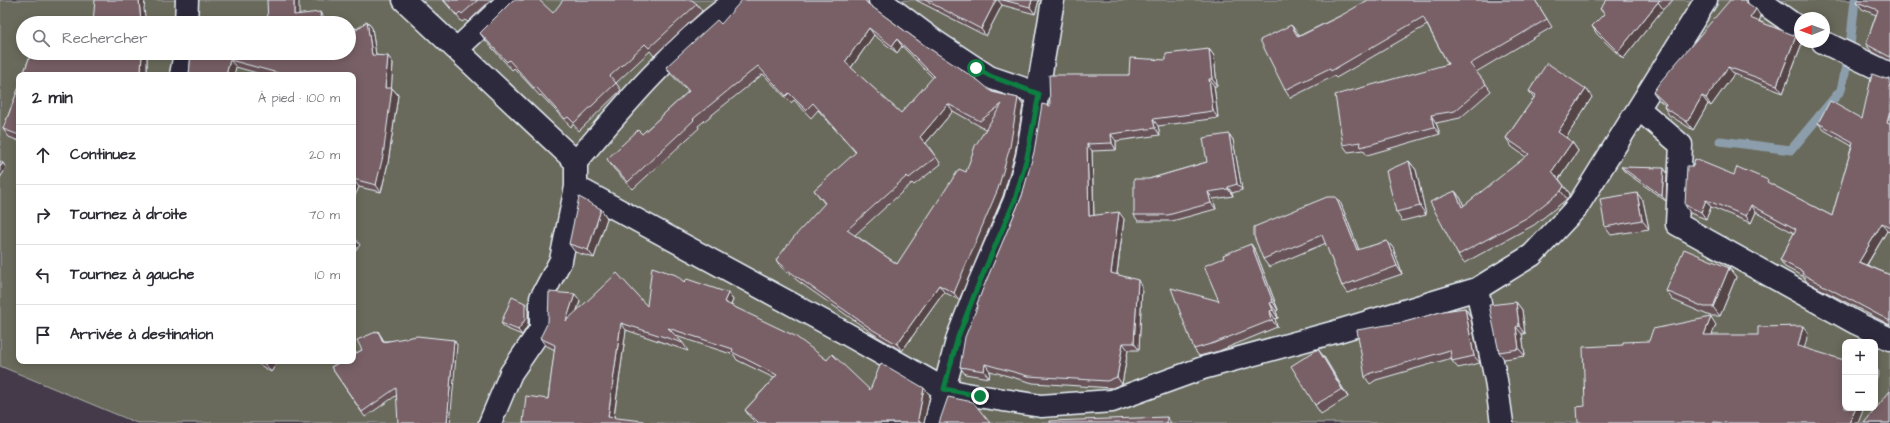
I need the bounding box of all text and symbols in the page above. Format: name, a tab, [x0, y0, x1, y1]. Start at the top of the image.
north arrow	[1794, 12, 1830, 48]
search box	[16, 16, 356, 60]
icon: search	[30, 27, 52, 49]
text: Rechercher	[62, 28, 147, 49]
route start	[967, 59, 985, 77]
text: 2 min	[32, 86, 73, 110]
text: À pied · 100 m	[258, 89, 340, 107]
icon: ahead	[32, 144, 54, 166]
text: Continuez	[70, 144, 136, 165]
text: 20 m	[309, 146, 340, 164]
icon: right	[32, 204, 54, 226]
text: Tournez à droite	[70, 204, 187, 225]
text: 70 m	[308, 206, 340, 224]
icon: left	[32, 264, 54, 286]
text: Tournez à gauche	[70, 264, 194, 285]
text: 10 m	[315, 266, 340, 284]
icon: arrive	[32, 324, 54, 346]
text: Arrivée à destination	[70, 324, 213, 345]
map controls	[1842, 339, 1878, 411]
button: +	[1842, 339, 1878, 375]
button: −	[1842, 375, 1878, 411]
route end	[971, 387, 989, 405]

